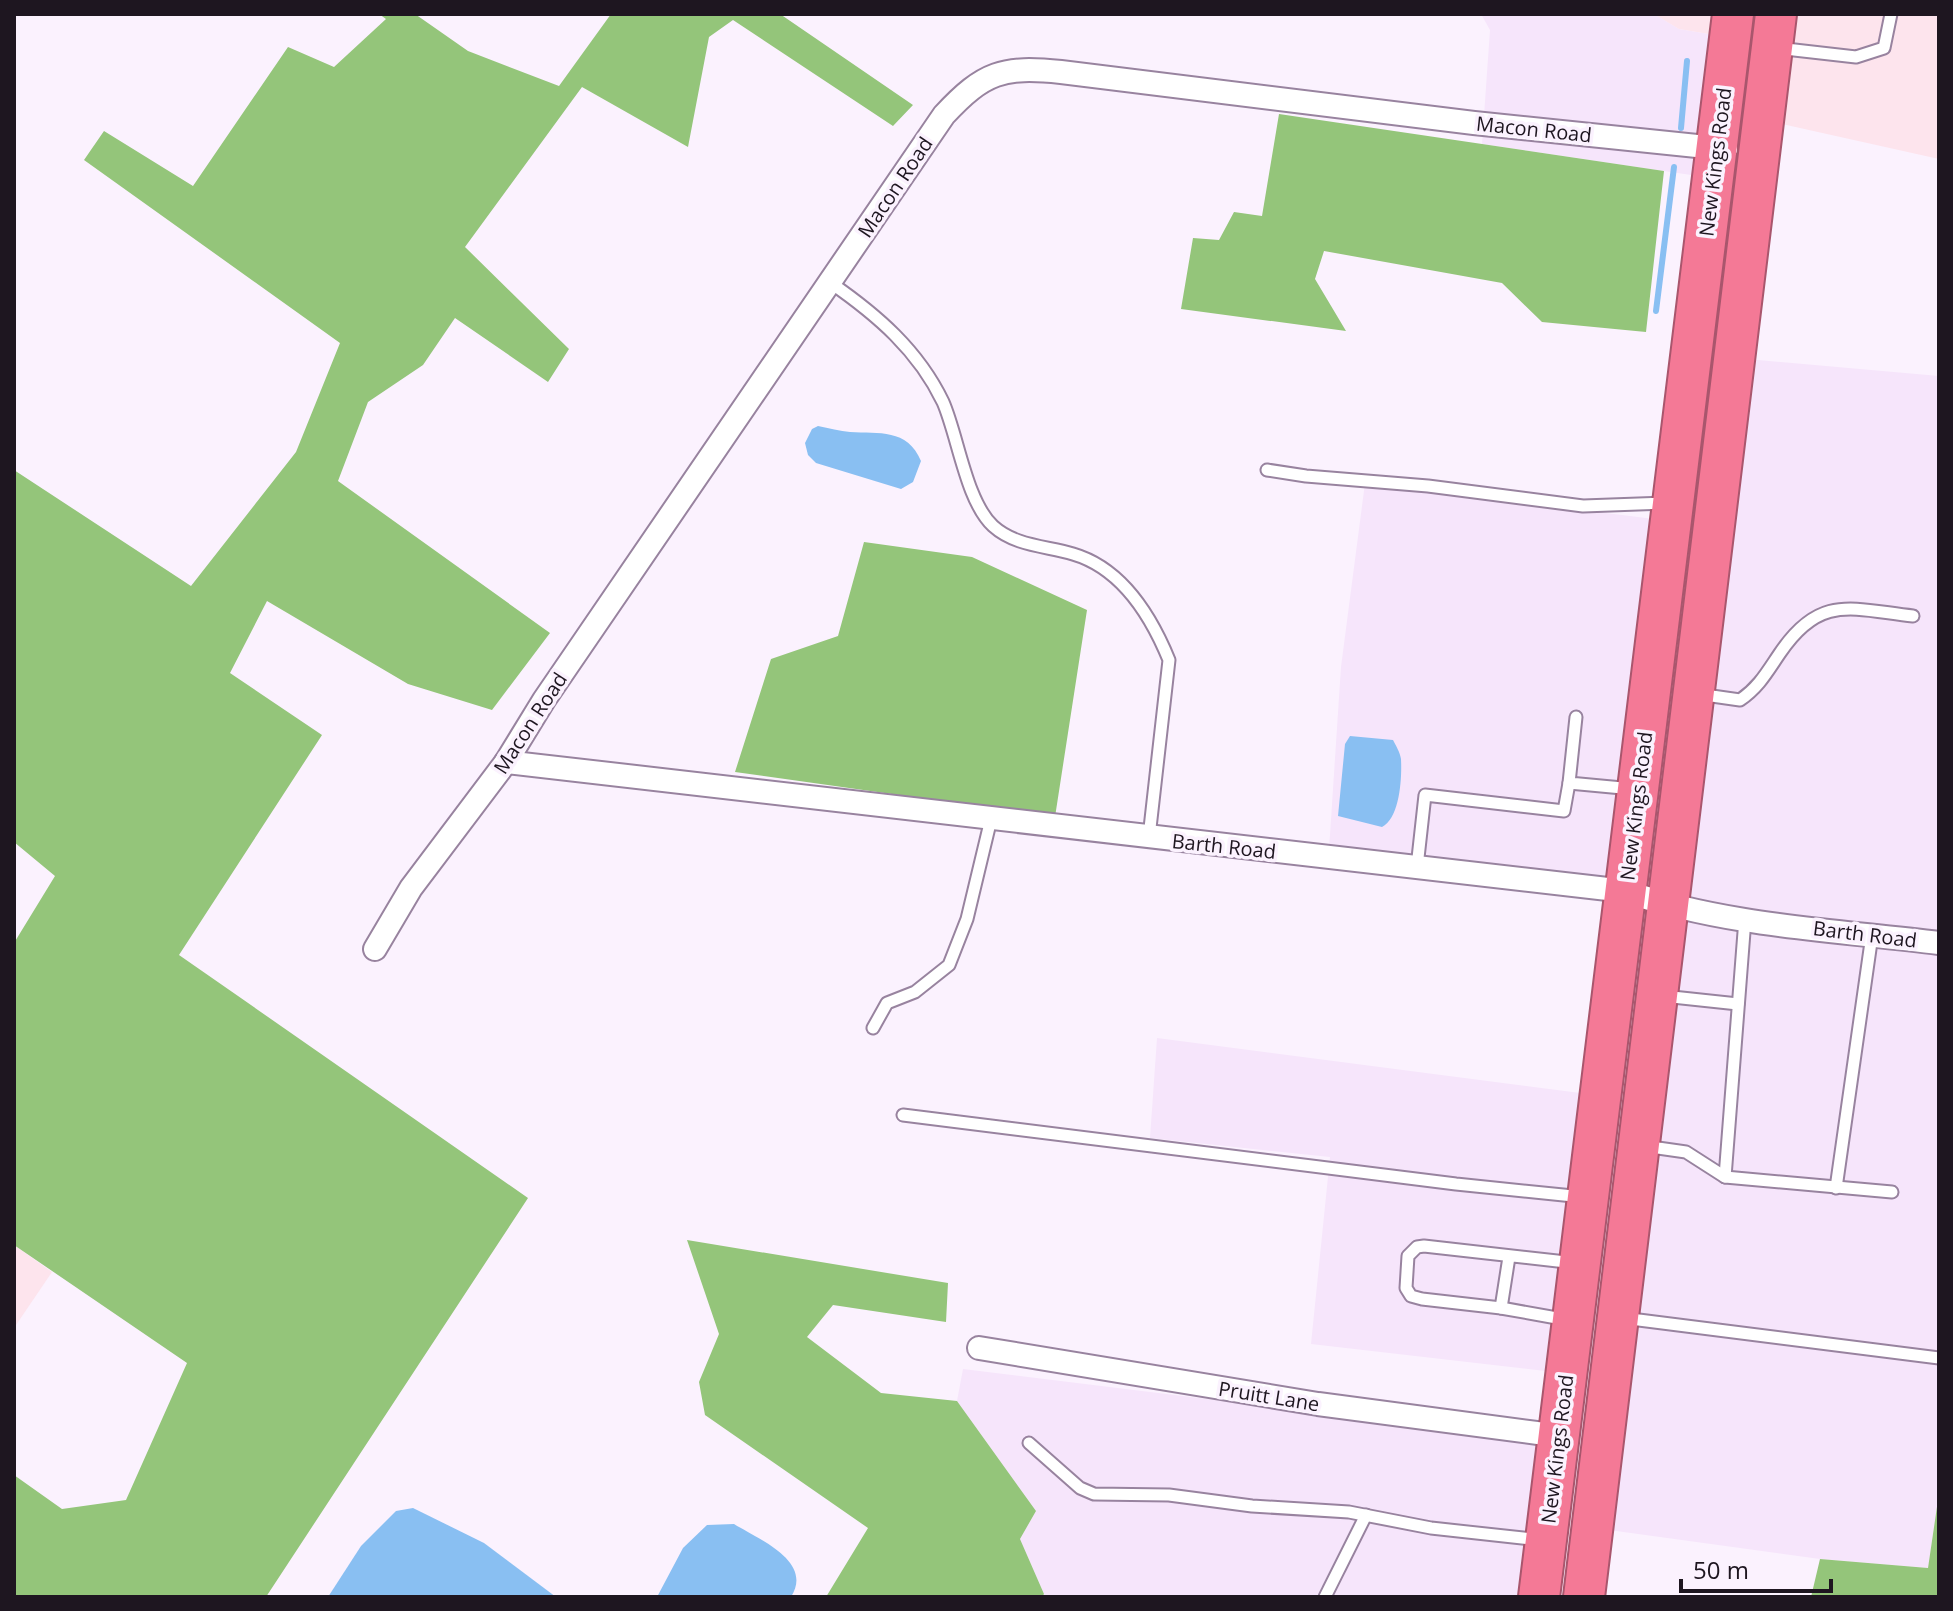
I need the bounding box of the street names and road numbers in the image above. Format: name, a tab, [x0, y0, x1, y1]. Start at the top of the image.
street label: New Kings Road	[1692, 86, 1738, 238]
street label: Macon Road	[1475, 110, 1593, 148]
street label: Macon Road	[851, 131, 939, 243]
street label: Macon Road	[487, 667, 573, 779]
street label: New Kings Road	[1613, 730, 1659, 882]
street label: Barth Road	[1171, 827, 1277, 865]
street label: Barth Road	[1811, 914, 1919, 954]
street label: New Kings Road	[1534, 1373, 1580, 1525]
street label: Pruitt Lane	[1217, 1375, 1321, 1417]

